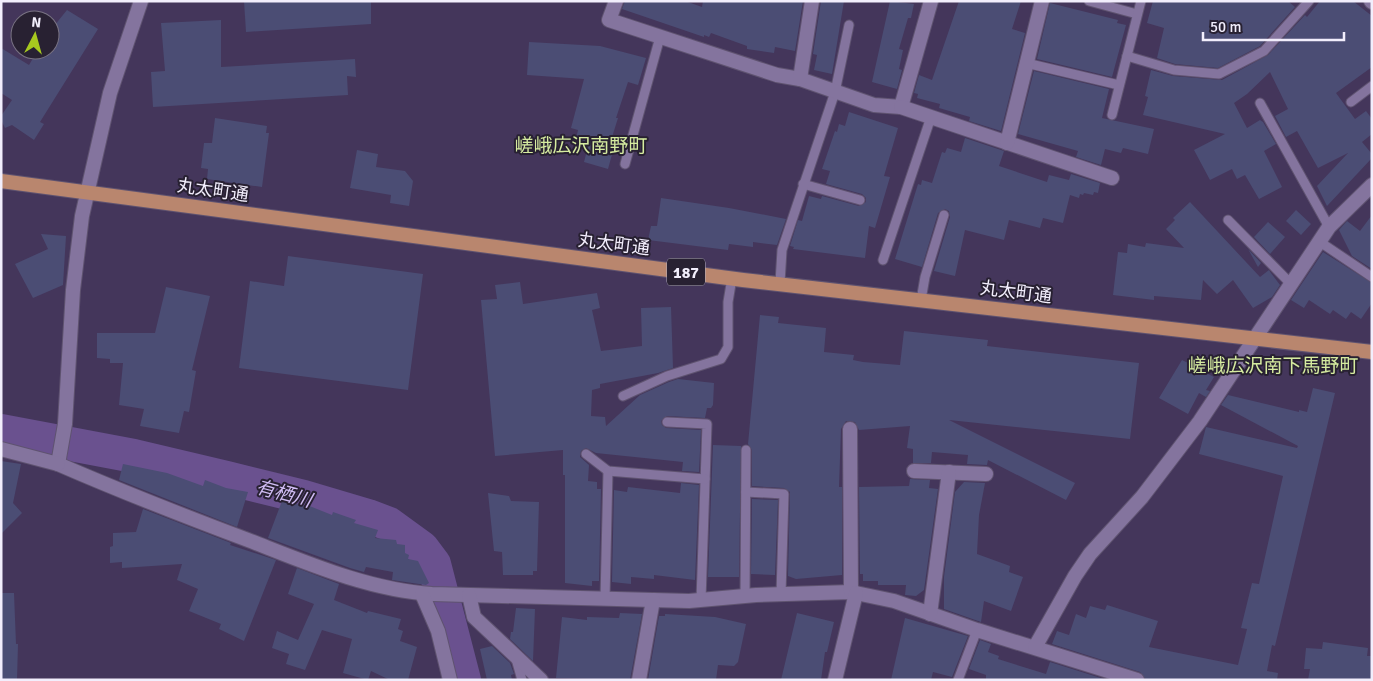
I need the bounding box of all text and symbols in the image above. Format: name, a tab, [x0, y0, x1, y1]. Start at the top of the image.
north arrow	[10, 10, 60, 60]
scale bar	[1203, 10, 1344, 42]
text: N	[31, 14, 42, 32]
text: 50 m	[1210, 18, 1241, 36]
district label: 嵯峨広沢南野町	[514, 134, 648, 158]
street label: 丸太町通	[176, 174, 250, 206]
street label: 丸太町通	[577, 229, 651, 259]
road number: 187	[667, 258, 705, 286]
street label: 丸太町通	[979, 277, 1053, 307]
district label: 嵯峨広沢南下馬野町	[1187, 354, 1359, 378]
water label: 有栖川	[253, 475, 316, 513]

